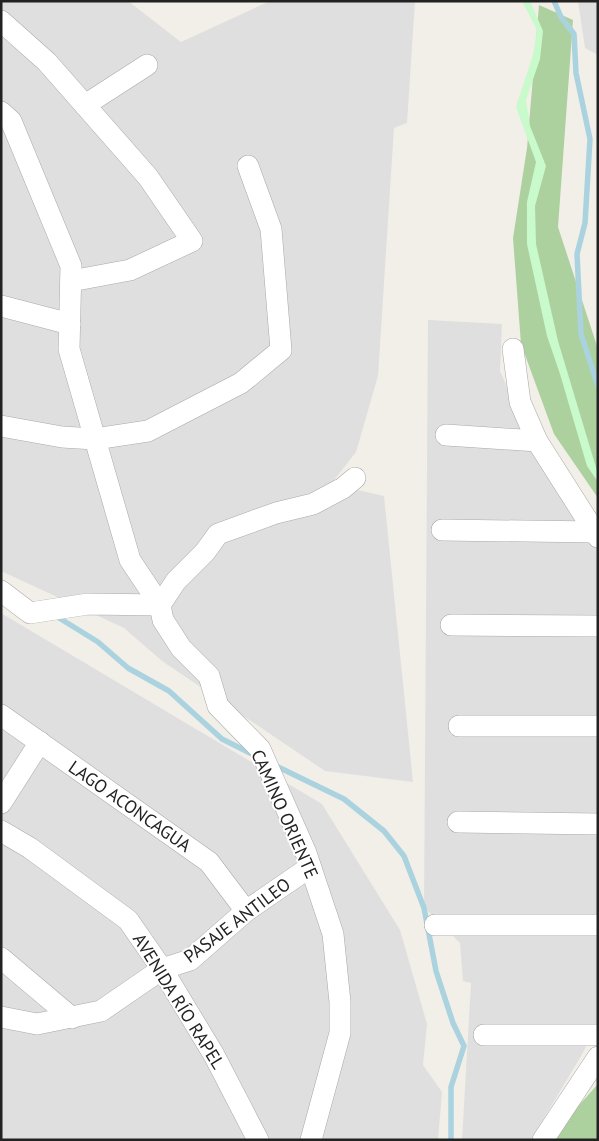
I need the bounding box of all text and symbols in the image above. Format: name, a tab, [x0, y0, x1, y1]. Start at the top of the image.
street label: CAMINO ORIENTE	[246, 746, 324, 882]
street label: LAGO ACONCAGUA	[64, 755, 196, 857]
street label: PASAJE ANTILEO	[179, 872, 295, 968]
street label: AVENIDA RÍO RAPEL	[128, 929, 230, 1073]

